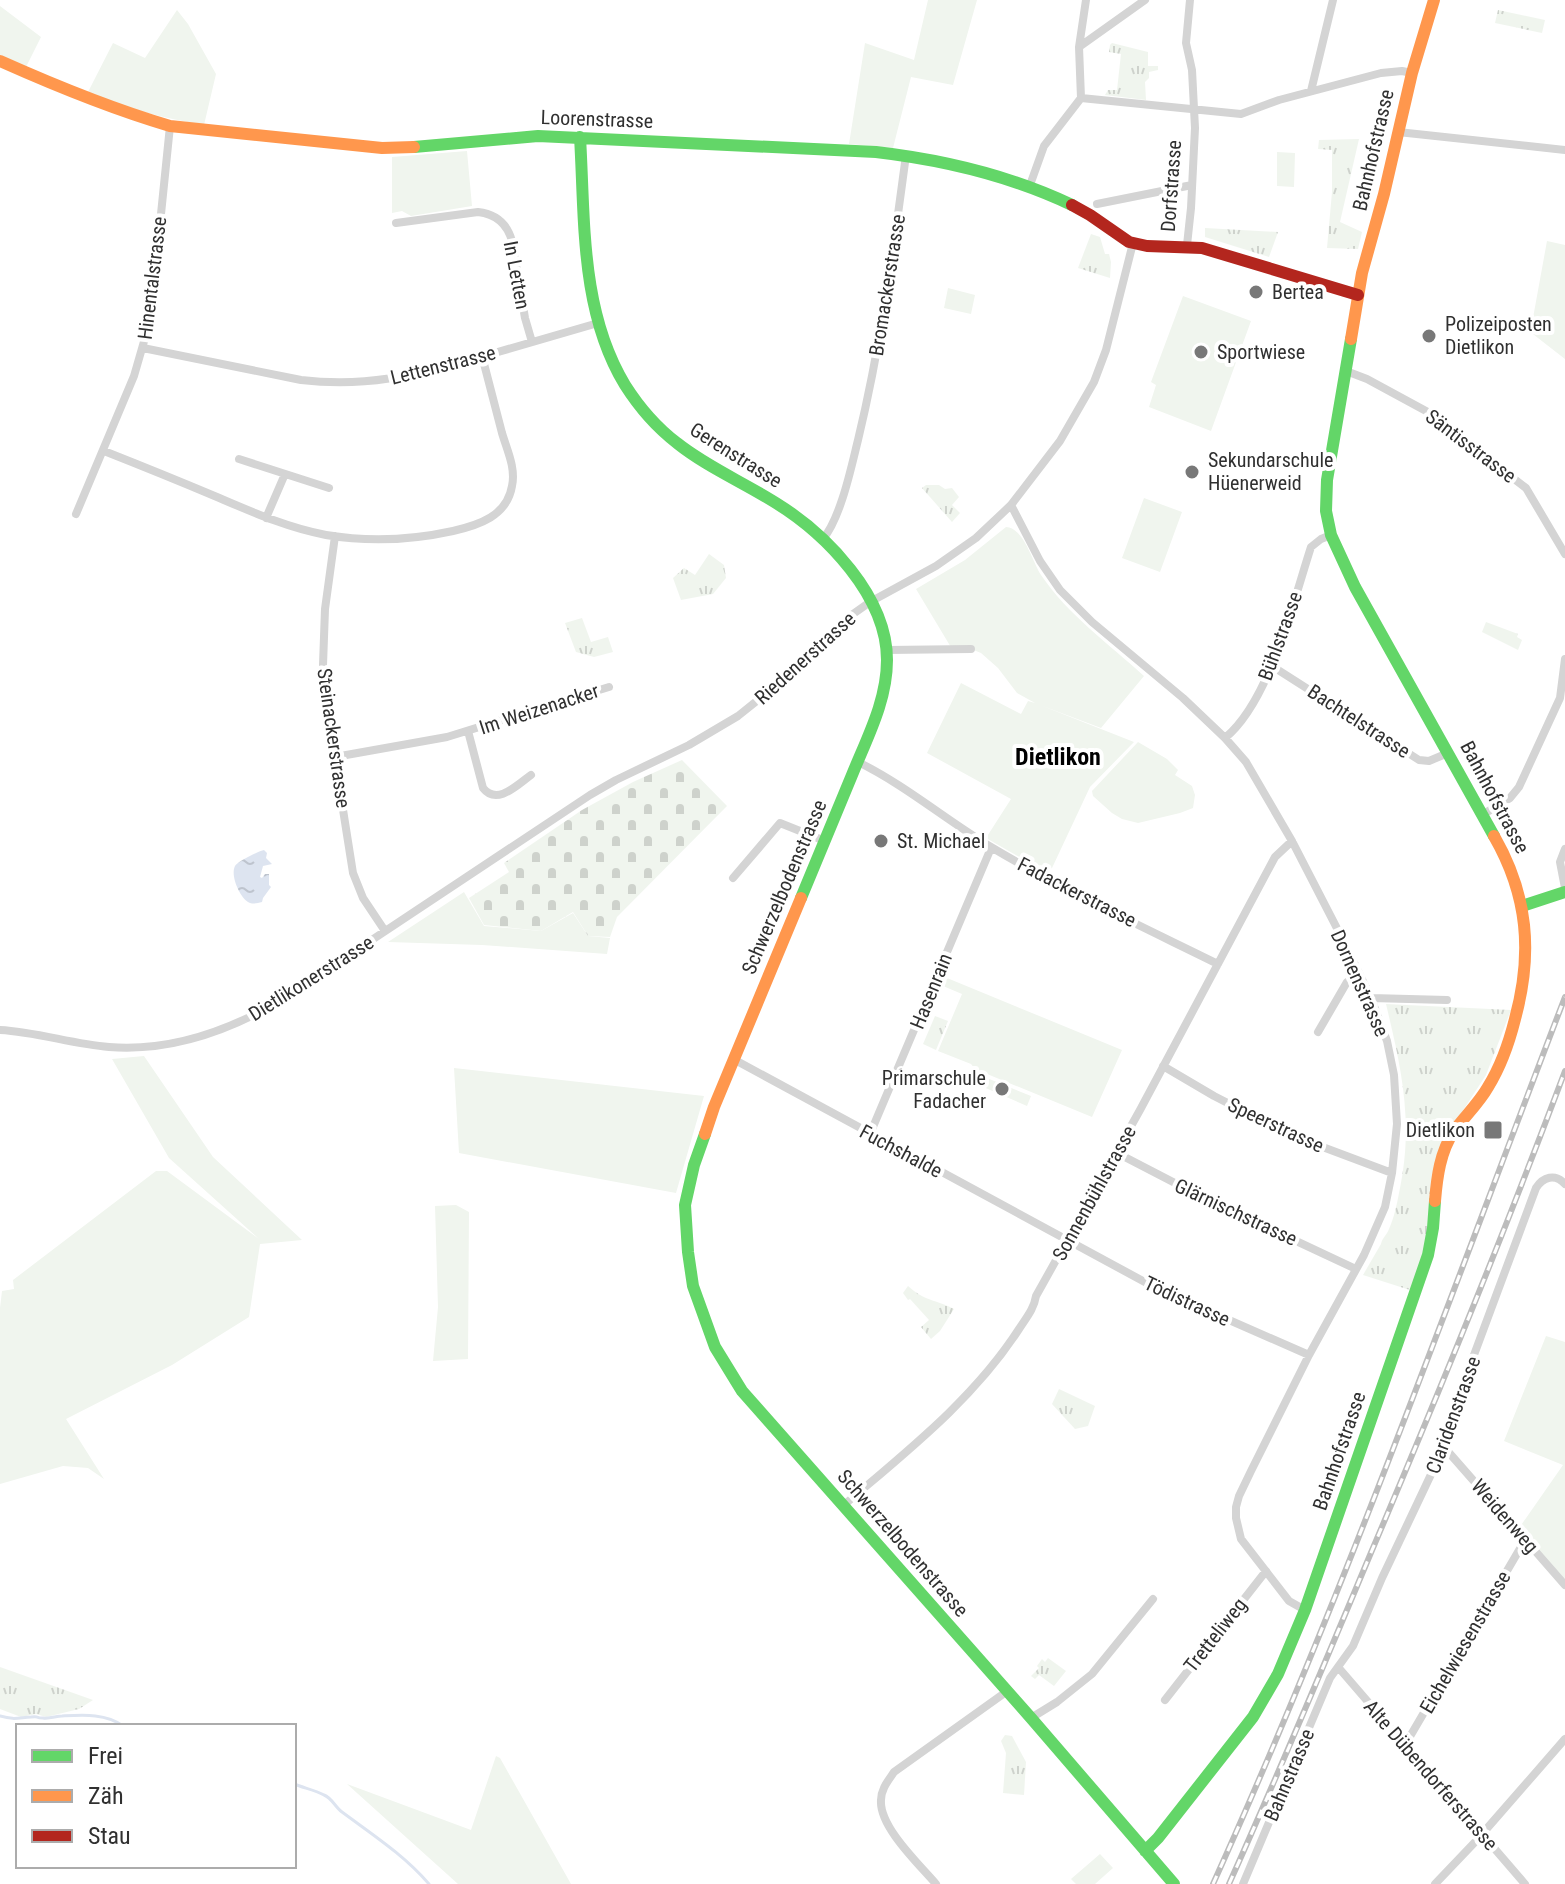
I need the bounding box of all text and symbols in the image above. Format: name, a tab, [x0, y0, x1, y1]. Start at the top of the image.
street label: Bahnhofstrasse	[1347, 87, 1399, 213]
street label: Loorenstrasse	[540, 105, 654, 133]
street label: Dorfstrasse	[1156, 139, 1186, 233]
street label: Bromackerstrasse	[864, 213, 910, 357]
street label: Hinentalstrasse	[133, 215, 171, 341]
street label: In Letten	[499, 239, 535, 311]
place label: Bertea	[1272, 280, 1324, 304]
marker: Bertea	[1247, 283, 1265, 301]
place label: Polizeiposten Dietlikon	[1445, 312, 1552, 359]
marker: Polizeiposten Dietlikon	[1420, 327, 1438, 345]
street label: Lettenstrasse	[388, 340, 498, 390]
place label: Sportwiese	[1217, 340, 1305, 364]
marker: Sportwiese	[1192, 343, 1210, 361]
street label: Säntisstrasse	[1421, 404, 1521, 488]
street label: Gerenstrasse	[685, 417, 787, 493]
place label: Sekundarschule Hüenerweid	[1208, 448, 1333, 495]
marker: Sekundarschule Hüenerweid	[1183, 463, 1201, 481]
street label: Bühlstrasse	[1253, 588, 1307, 684]
street label: Riedenerstrasse	[750, 607, 860, 709]
street label: Steinackerstrasse	[312, 667, 356, 809]
street label: Im Weizenacker	[476, 678, 602, 740]
street label: Bachtelstrasse	[1303, 679, 1415, 763]
street label: Bahnhofstrasse	[1455, 737, 1535, 857]
district label: Dietlikon	[1015, 743, 1101, 771]
street label: Schwerzelbodenstrasse	[736, 796, 832, 978]
place label: St. Michael	[897, 829, 985, 853]
marker: St. Michael	[872, 832, 890, 850]
street label: Fadackerstrasse	[1014, 852, 1140, 932]
street label: Dornenstrasse	[1326, 926, 1394, 1040]
street label: Dietlikonerstrasse	[244, 930, 378, 1026]
street label: Hasenrain	[905, 950, 957, 1032]
place label: Primarschule Fadacher	[882, 1066, 986, 1113]
marker: Primarschule Fadacher	[993, 1080, 1011, 1098]
street label: Speerstrasse	[1224, 1092, 1328, 1158]
place label: Dietlikon	[1406, 1118, 1475, 1142]
street label: Fuchshalde	[856, 1119, 946, 1183]
marker: Dietlikon	[1482, 1119, 1504, 1141]
street label: Sonnenbühlstrasse	[1047, 1121, 1141, 1265]
street label: Glärnischstrasse	[1171, 1173, 1301, 1251]
street label: Tödistrasse	[1140, 1271, 1234, 1331]
street label: Claridenstrasse	[1421, 1353, 1485, 1477]
street label: Bahnhofstrasse	[1307, 1389, 1371, 1513]
street label: Schwerzelbodenstrasse	[833, 1465, 973, 1621]
street label: Weidenweg	[1466, 1474, 1544, 1558]
street label: Eichelwiesenstrasse	[1414, 1567, 1516, 1717]
street label: Tretteliweg	[1179, 1593, 1251, 1677]
street label: Alte Dübendorferstrasse	[1359, 1695, 1503, 1855]
legend	[16, 1724, 296, 1868]
street label: Bahnstrasse	[1259, 1725, 1319, 1825]
text: Frei	[88, 1742, 123, 1770]
text: Zäh	[88, 1782, 124, 1810]
text: Stau	[88, 1822, 131, 1850]

